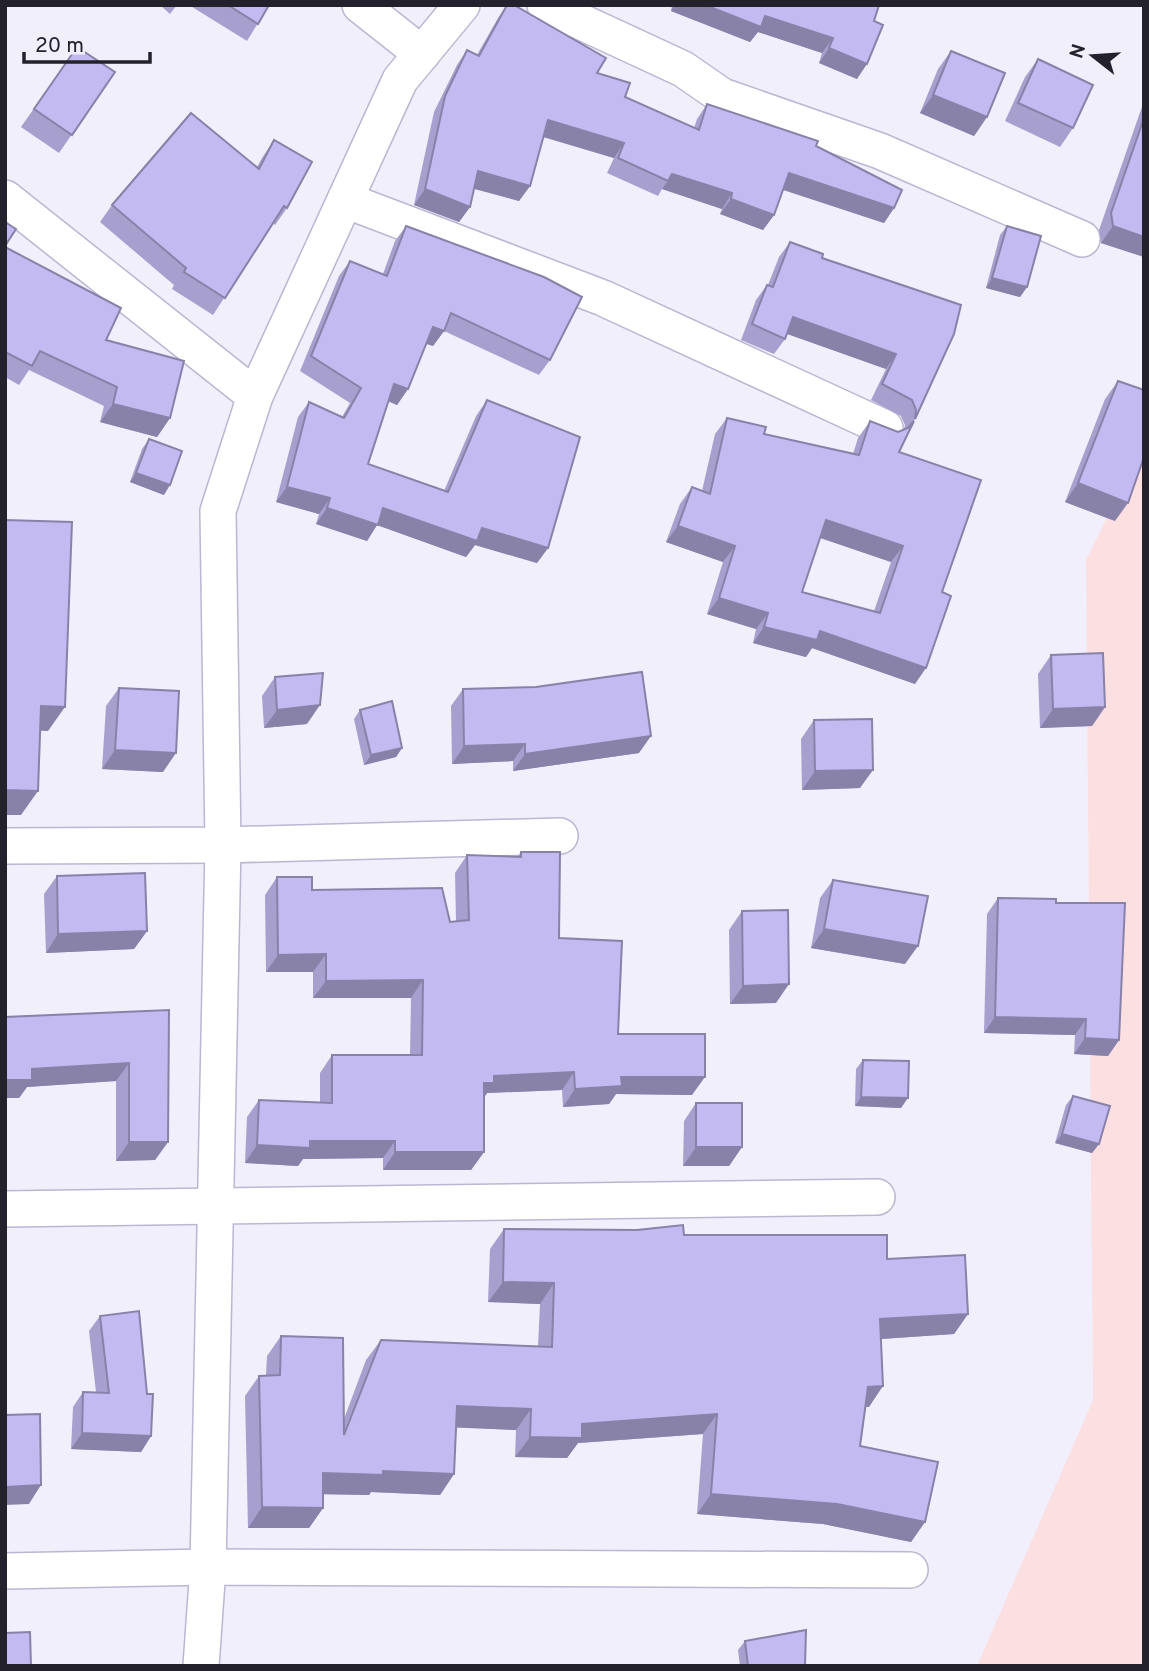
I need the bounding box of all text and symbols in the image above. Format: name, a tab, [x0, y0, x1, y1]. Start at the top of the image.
scale bar	[24, 21, 150, 65]
north arrow	[1058, 21, 1128, 91]
text: 20 m	[35, 33, 84, 60]
text: N	[1065, 42, 1092, 62]

